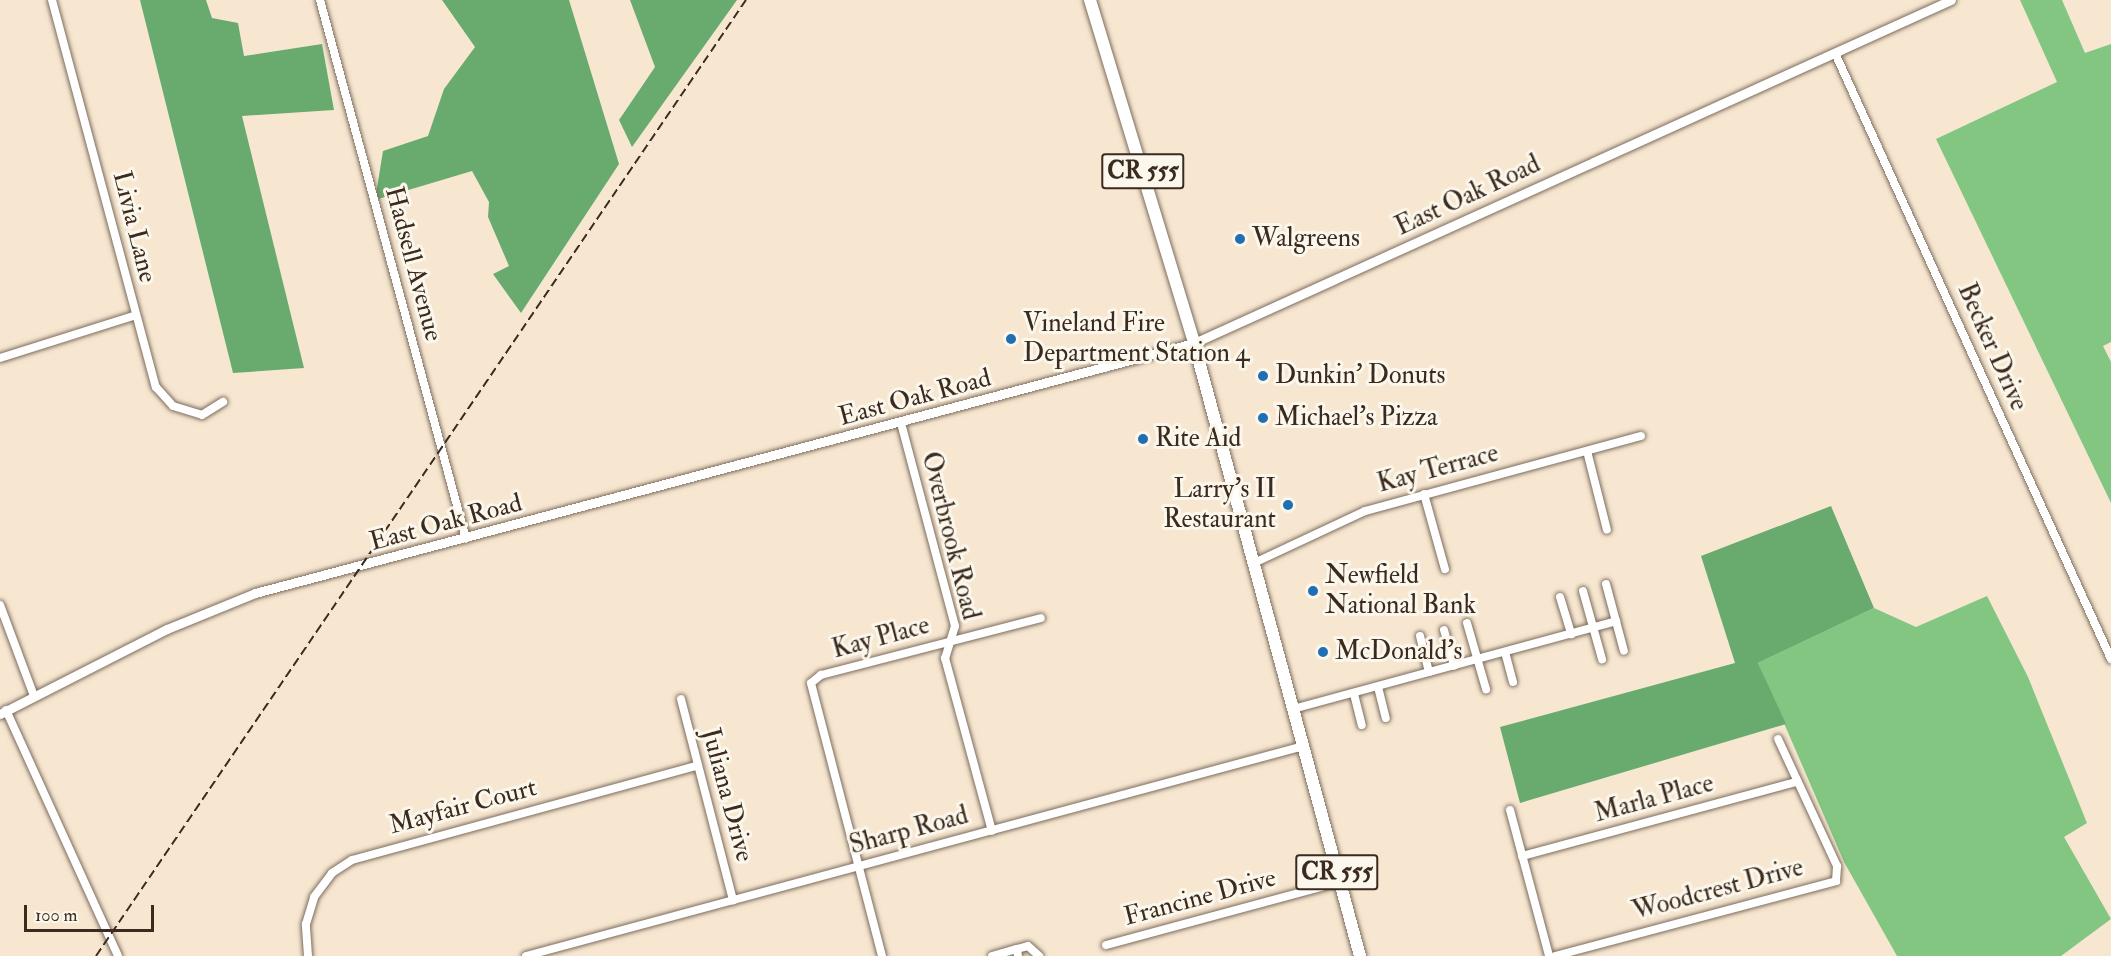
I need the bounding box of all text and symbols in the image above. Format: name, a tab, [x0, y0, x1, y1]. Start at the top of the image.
street label: East Oak Road	[1391, 149, 1545, 243]
road number: CR 555	[1101, 150, 1185, 192]
street label: Livia Lane	[105, 168, 163, 286]
street label: Hadsell Avenue	[377, 183, 449, 345]
place label: Walgreens	[1252, 223, 1360, 255]
marker: Walgreens	[1233, 232, 1247, 246]
street label: Becker Drive	[1950, 279, 2034, 415]
place label: Vineland Fire Department Station 4	[1023, 308, 1249, 370]
marker: Vineland Fire Department Station 4	[1004, 332, 1018, 346]
place label: Dunkin' Donuts	[1275, 360, 1445, 392]
street label: East Oak Road	[835, 363, 995, 433]
marker: Dunkin' Donuts	[1256, 369, 1270, 383]
place label: Michael’s Pizza	[1275, 402, 1438, 434]
marker: Michael’s Pizza	[1256, 411, 1270, 425]
place label: Rite Aid	[1155, 423, 1241, 455]
marker: Rite Aid	[1136, 432, 1150, 446]
street label: Kay Terrace	[1374, 438, 1502, 500]
street label: Overbrook Road	[914, 449, 986, 623]
place label: Larry’s II Restaurant	[1163, 474, 1276, 536]
street label: East Oak Road	[366, 488, 526, 558]
marker: Larry’s II Restaurant	[1281, 498, 1295, 512]
place label: Newfield National Bank	[1325, 560, 1476, 622]
marker: Newfield National Bank	[1306, 584, 1320, 598]
street label: Kay Place	[829, 610, 933, 666]
place label: McDonald's	[1335, 636, 1462, 668]
marker: McDonald's	[1316, 645, 1330, 659]
street label: Juliana Drive	[694, 725, 760, 865]
street label: Marla Place	[1591, 768, 1717, 830]
street label: Mayfair Court	[386, 772, 540, 842]
street label: Sharp Road	[846, 800, 972, 862]
road number: CR 555	[1295, 851, 1379, 893]
street label: Woodcrest Drive	[1629, 852, 1807, 928]
street label: Francine Drive	[1121, 863, 1279, 933]
scale bar	[27, 893, 158, 931]
text: 100 m	[35, 904, 78, 927]

